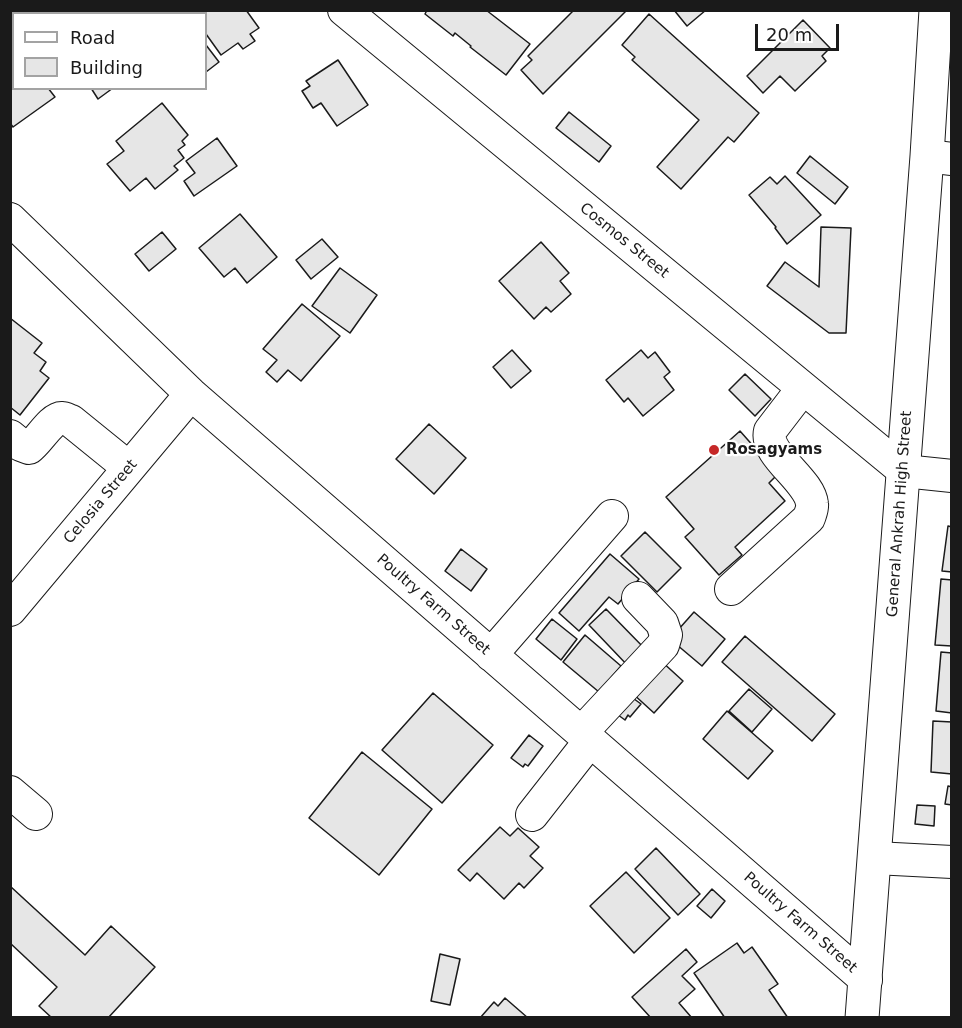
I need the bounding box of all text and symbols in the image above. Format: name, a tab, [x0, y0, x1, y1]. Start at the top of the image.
legend	[12, 12, 207, 90]
scale bar	[758, 12, 842, 50]
text: 20 m	[766, 24, 812, 45]
text: Road	[70, 27, 115, 48]
text: Building	[70, 57, 143, 78]
street label: Cosmos Street	[576, 200, 672, 282]
street label: General Ankrah High Street	[884, 410, 916, 618]
place label: Rosagyams	[726, 441, 822, 459]
marker: Rosagyams	[707, 443, 721, 457]
street label: Celosia Street	[60, 456, 142, 548]
street label: Poultry Farm Street	[373, 551, 493, 659]
street label: Poultry Farm Street	[740, 869, 860, 977]

